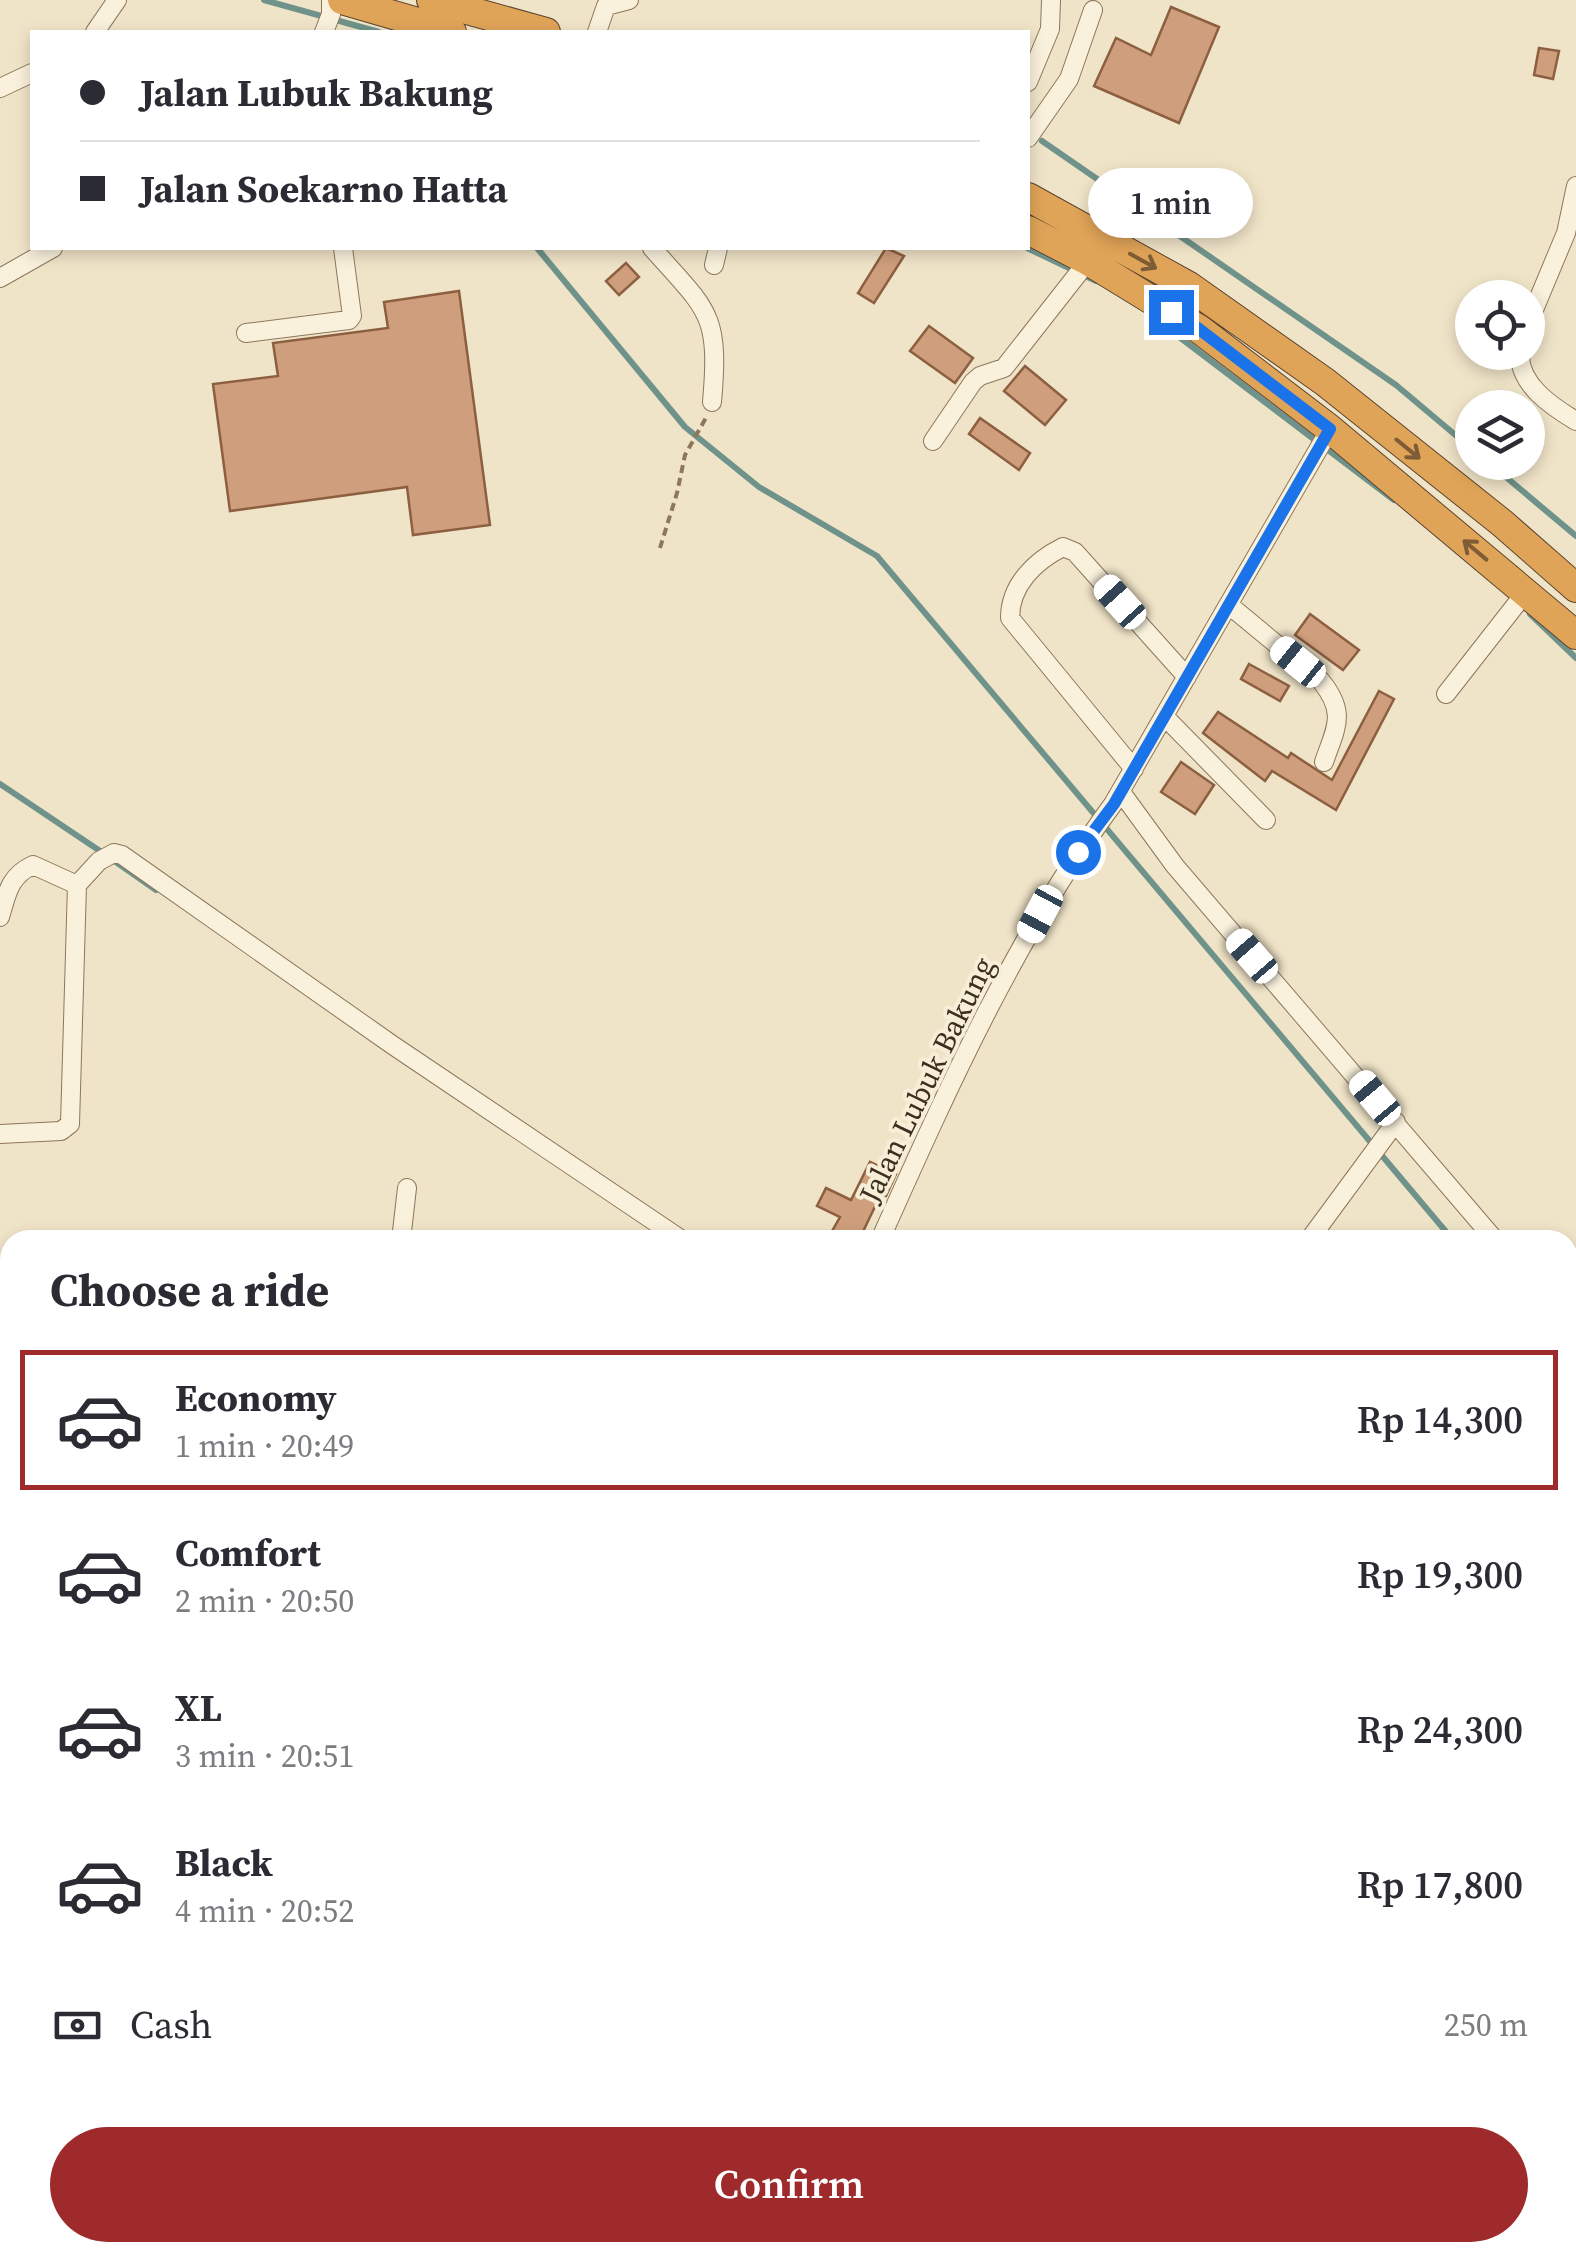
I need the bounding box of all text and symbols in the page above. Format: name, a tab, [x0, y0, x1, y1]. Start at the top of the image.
text: Jalan Lubuk Bakung	[140, 67, 493, 119]
text: Jalan Soekarno Hatta	[140, 163, 508, 215]
callout: 1 min	[1088, 167, 1254, 237]
text: 1 min	[1129, 181, 1212, 225]
one-way arrow	[1128, 252, 1158, 272]
map controls	[1455, 280, 1545, 480]
button: locate	[1455, 280, 1545, 370]
route end	[1149, 290, 1194, 335]
button: layers	[1455, 390, 1545, 480]
one-way arrow	[1395, 438, 1421, 460]
one-way arrow	[1462, 539, 1488, 561]
car	[1089, 570, 1151, 634]
car	[1265, 631, 1331, 693]
route start	[1056, 830, 1101, 875]
car	[1013, 880, 1067, 948]
car	[1221, 924, 1283, 988]
street label: Jalan Lubuk Bakung	[849, 950, 1004, 1211]
car	[1344, 1065, 1406, 1131]
text: Choose a ride	[50, 1259, 329, 1321]
text: Economy	[175, 1372, 337, 1424]
icon: car	[55, 1375, 145, 1465]
text: Rp 14,300	[1357, 1394, 1523, 1446]
text: 1 min · 20:49	[175, 1424, 354, 1468]
text: Comfort	[175, 1527, 321, 1579]
icon: car	[55, 1530, 145, 1620]
text: Rp 19,300	[1357, 1549, 1523, 1601]
text: 2 min · 20:50	[175, 1579, 354, 1623]
text: XL	[175, 1682, 222, 1734]
icon: car	[55, 1685, 145, 1775]
text: Rp 24,300	[1357, 1704, 1523, 1756]
text: 3 min · 20:51	[175, 1734, 354, 1778]
text: Black	[175, 1837, 273, 1889]
icon: car	[55, 1840, 145, 1930]
text: Rp 17,800	[1357, 1859, 1523, 1911]
text: 4 min · 20:52	[175, 1889, 354, 1933]
icon: cash	[50, 1998, 105, 2053]
text: Cash	[130, 1999, 212, 2051]
text: 250 m	[1444, 2003, 1528, 2047]
button: Confirm	[50, 2127, 1528, 2242]

